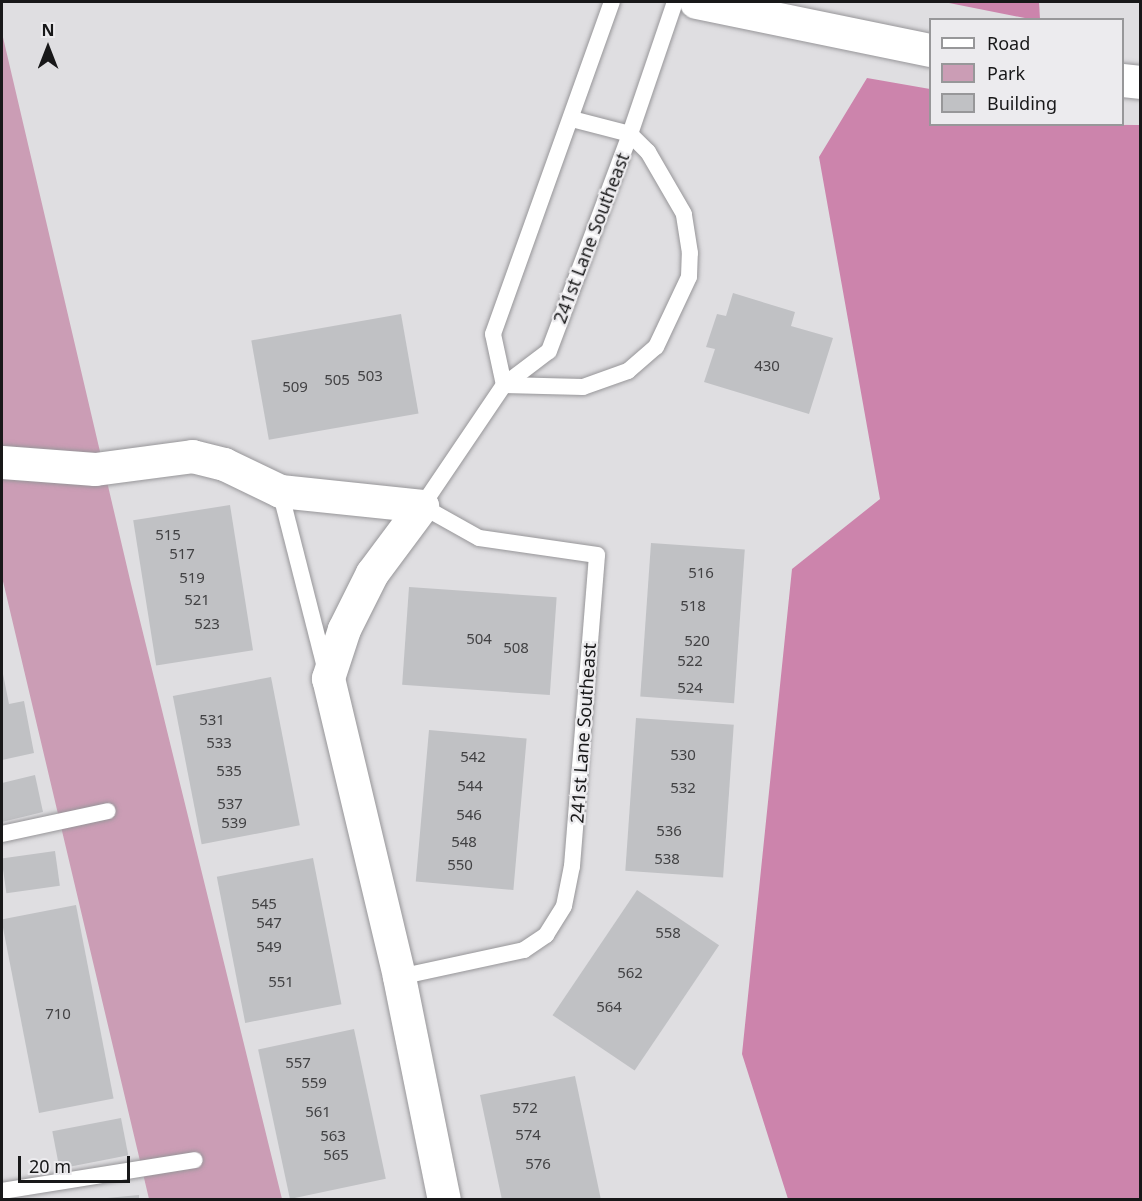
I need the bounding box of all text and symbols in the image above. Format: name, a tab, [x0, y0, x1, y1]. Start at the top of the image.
north arrow	[18, 18, 78, 78]
legend	[929, 18, 1124, 126]
text: N	[41, 19, 55, 41]
text: Road	[987, 31, 1030, 55]
text: Park	[987, 61, 1025, 85]
text: Building	[987, 91, 1057, 115]
street label: 241st Lane Southeast	[548, 150, 634, 326]
house number: 430	[754, 357, 780, 375]
house number: 503	[357, 367, 383, 385]
house number: 505	[324, 371, 350, 389]
house number: 509	[282, 378, 308, 396]
house number: 515	[155, 526, 181, 544]
house number: 517	[169, 545, 195, 563]
house number: 516	[688, 564, 714, 582]
house number: 519	[179, 569, 205, 587]
house number: 521	[184, 591, 210, 609]
house number: 518	[680, 597, 706, 615]
house number: 523	[194, 615, 220, 633]
house number: 504	[466, 630, 492, 648]
house number: 520	[684, 632, 710, 650]
house number: 508	[503, 639, 529, 657]
street label: 241st Lane Southeast	[566, 642, 600, 824]
house number: 522	[677, 652, 703, 670]
house number: 524	[677, 679, 703, 697]
house number: 531	[199, 711, 225, 729]
house number: 533	[206, 734, 232, 752]
house number: 530	[670, 746, 696, 764]
house number: 542	[460, 748, 486, 766]
house number: 535	[216, 762, 242, 780]
house number: 544	[457, 777, 483, 795]
house number: 532	[670, 779, 696, 797]
house number: 537	[217, 795, 243, 813]
house number: 546	[456, 806, 482, 824]
house number: 539	[221, 814, 247, 832]
house number: 536	[656, 822, 682, 840]
house number: 548	[451, 833, 477, 851]
house number: 538	[654, 850, 680, 868]
house number: 550	[447, 856, 473, 874]
house number: 545	[251, 895, 277, 913]
house number: 547	[256, 914, 282, 932]
house number: 558	[655, 924, 681, 942]
house number: 549	[256, 938, 282, 956]
house number: 562	[617, 964, 643, 982]
house number: 551	[268, 973, 294, 991]
house number: 564	[596, 998, 622, 1016]
house number: 710	[45, 1005, 71, 1023]
house number: 557	[285, 1054, 311, 1072]
house number: 559	[301, 1074, 327, 1092]
house number: 572	[512, 1099, 538, 1117]
house number: 561	[305, 1103, 331, 1121]
house number: 574	[515, 1126, 541, 1144]
house number: 563	[320, 1127, 346, 1145]
scale bar	[21, 1144, 134, 1182]
house number: 565	[323, 1146, 349, 1164]
text: 20 m	[29, 1154, 71, 1178]
house number: 576	[525, 1155, 551, 1173]

